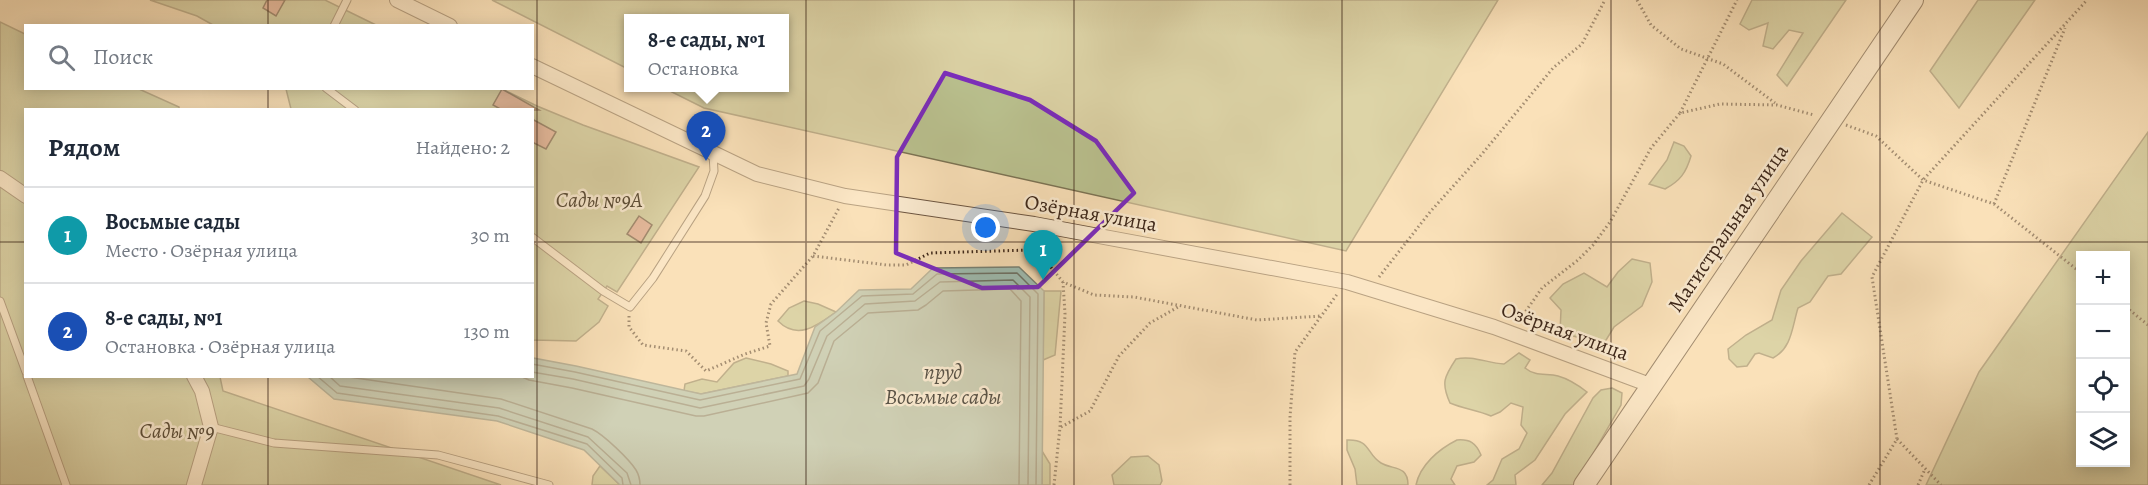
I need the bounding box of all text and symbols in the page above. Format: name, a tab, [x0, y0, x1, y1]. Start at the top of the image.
popup	[624, 14, 789, 92]
search box	[24, 24, 534, 90]
text: 8-е сады, №1	[648, 25, 765, 55]
icon: search	[45, 41, 78, 74]
text: Поиск	[93, 42, 153, 72]
text: Остановка	[648, 55, 739, 82]
pin: 2	[686, 112, 726, 161]
text: Рядом	[48, 130, 120, 165]
text: Найдено: 2	[415, 134, 510, 161]
street label: Магистральная улица	[1661, 138, 1795, 317]
park label: Сады №9А	[556, 186, 643, 214]
street label: Озёрная улица	[1023, 188, 1160, 238]
text: Восьмые сады	[105, 207, 240, 237]
your location	[971, 213, 1000, 242]
text: 1	[64, 222, 71, 249]
text: 30 m	[470, 222, 510, 249]
pin: 1	[1024, 230, 1062, 280]
text: Место · Озёрная улица	[105, 237, 298, 264]
map controls	[2076, 251, 2130, 467]
button: +	[2076, 251, 2130, 305]
street label: Озёрная улица	[1497, 295, 1633, 367]
text: 8-е сады, №1	[105, 303, 223, 333]
button: −	[2076, 305, 2130, 359]
text: 2	[63, 318, 72, 345]
text: 130 m	[464, 318, 510, 345]
text: Остановка · Озёрная улица	[105, 333, 336, 360]
water label: пруд Восьмые сады	[885, 357, 1001, 412]
button: locate	[2076, 359, 2130, 413]
button: layers	[2076, 413, 2130, 467]
park label: Сады №9	[140, 417, 215, 445]

